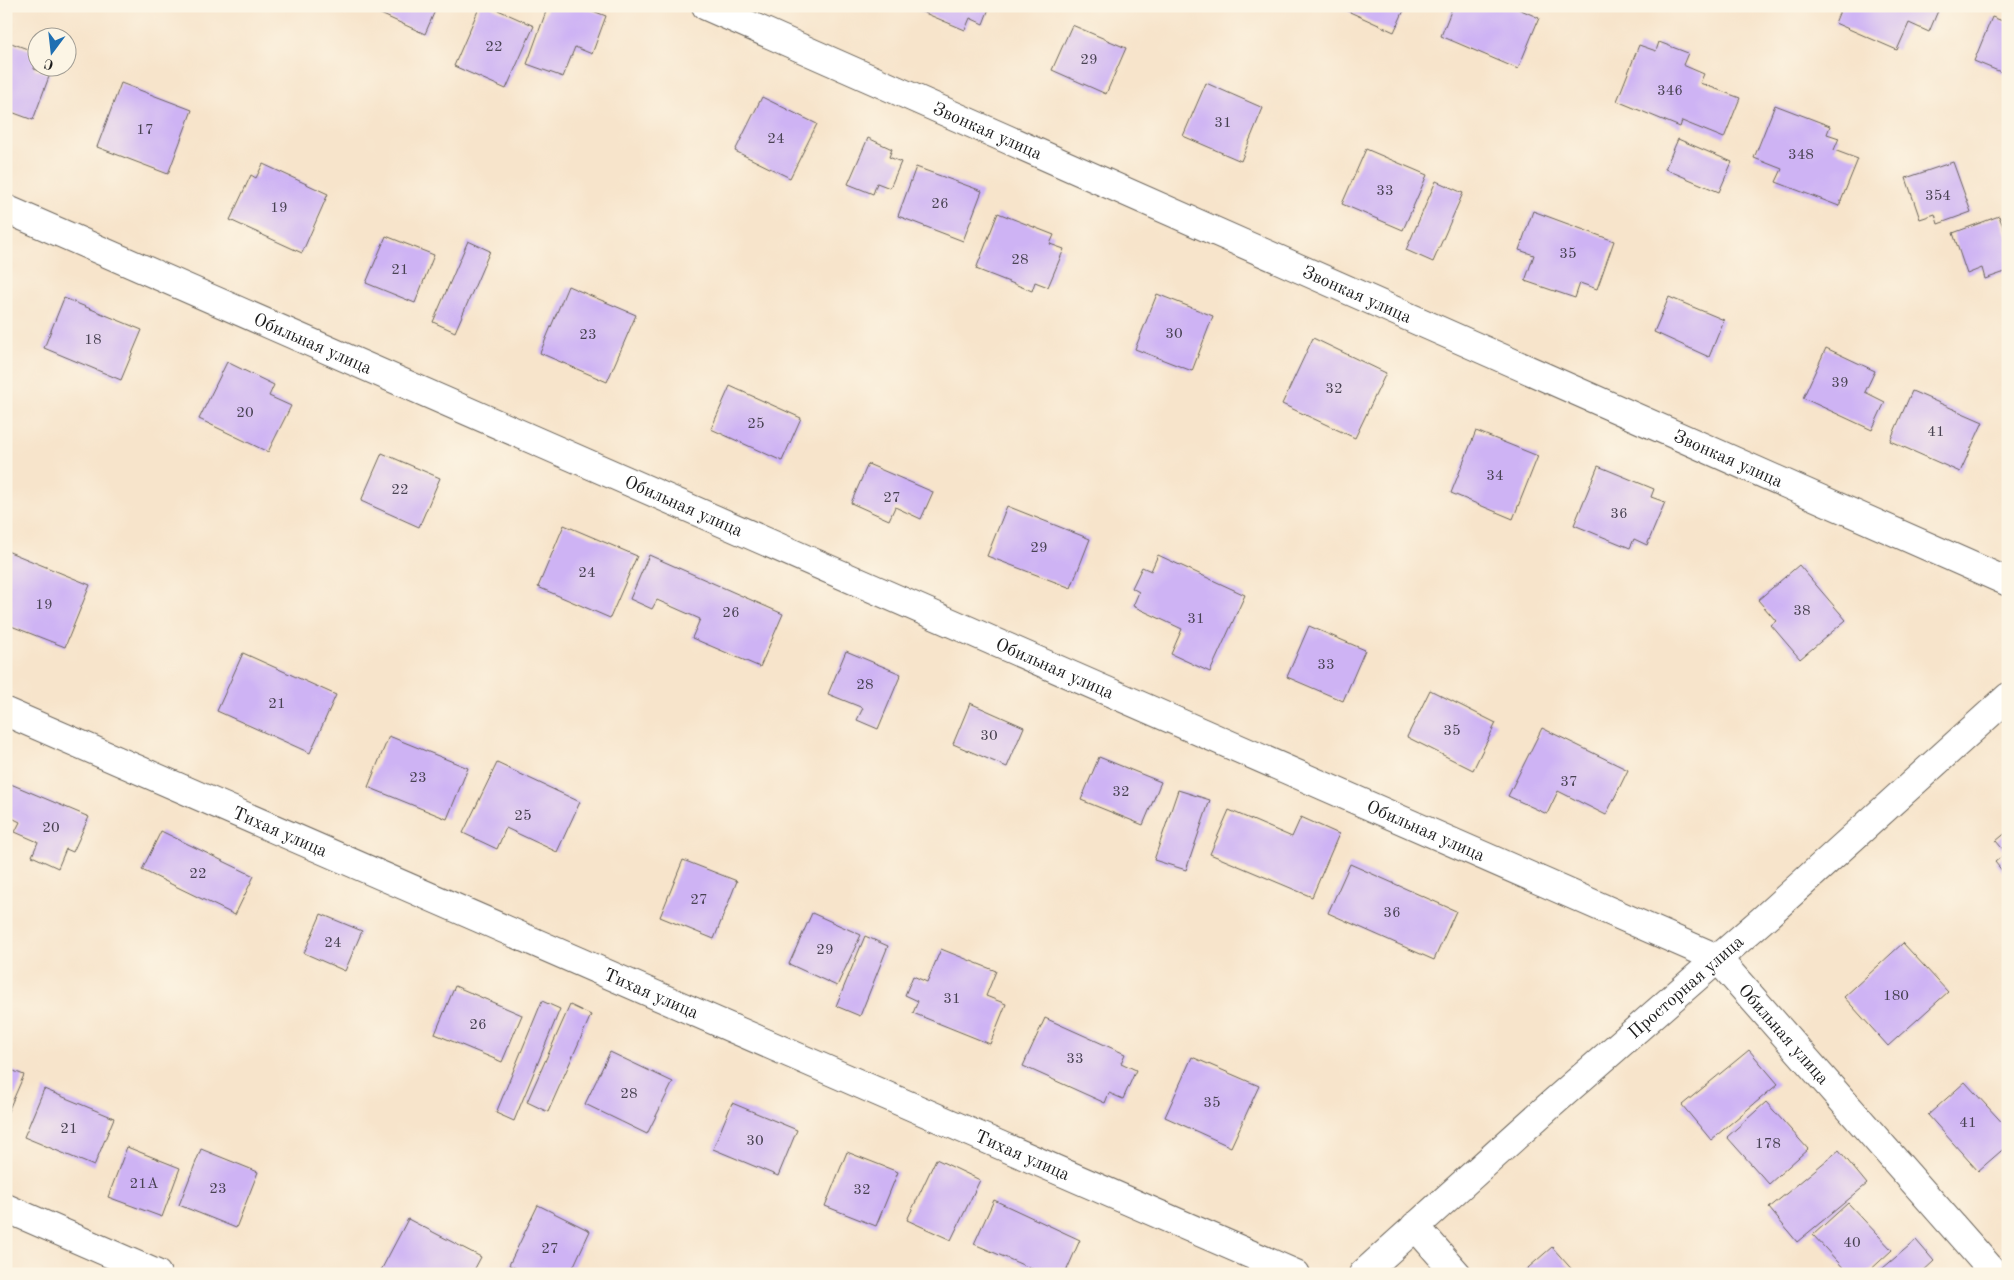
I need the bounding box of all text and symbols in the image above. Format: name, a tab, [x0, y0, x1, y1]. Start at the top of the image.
north arrow	[28, 28, 78, 78]
house number: 22	[485, 40, 503, 55]
house number: 29	[1080, 53, 1098, 68]
text: С	[43, 56, 55, 72]
house number: 346	[1657, 84, 1683, 99]
street label: Звонкая улица	[930, 100, 1045, 163]
house number: 31	[1214, 116, 1232, 131]
house number: 17	[136, 123, 154, 138]
house number: 24	[767, 132, 785, 147]
house number: 348	[1788, 148, 1814, 163]
house number: 33	[1376, 184, 1394, 199]
house number: 354	[1925, 189, 1951, 204]
house number: 26	[931, 197, 949, 212]
house number: 19	[270, 201, 288, 216]
house number: 35	[1559, 247, 1577, 262]
house number: 28	[1011, 253, 1029, 268]
house number: 21	[391, 263, 409, 278]
street label: Звонкая улица	[1300, 263, 1414, 327]
street label: Обильная улица	[251, 311, 374, 378]
house number: 30	[1165, 327, 1183, 342]
house number: 23	[579, 328, 597, 343]
house number: 18	[84, 333, 102, 348]
house number: 39	[1831, 376, 1849, 391]
house number: 32	[1325, 382, 1343, 397]
house number: 20	[236, 406, 254, 421]
house number: 25	[747, 417, 765, 432]
house number: 41	[1927, 425, 1945, 440]
street label: Звонкая улица	[1671, 427, 1785, 491]
house number: 34	[1486, 469, 1504, 484]
street label: Обильная улица	[622, 473, 745, 540]
house number: 22	[391, 483, 409, 498]
house number: 27	[883, 491, 901, 506]
house number: 36	[1610, 507, 1628, 522]
house number: 29	[1030, 541, 1048, 556]
house number: 24	[578, 566, 596, 581]
house number: 19	[35, 598, 53, 613]
house number: 38	[1793, 604, 1811, 619]
house number: 26	[722, 606, 740, 621]
house number: 31	[1187, 612, 1205, 627]
street label: Обильная улица	[993, 635, 1116, 703]
house number: 33	[1317, 658, 1335, 673]
house number: 28	[856, 678, 874, 693]
house number: 21	[268, 697, 286, 712]
house number: 35	[1443, 724, 1461, 739]
house number: 30	[980, 729, 998, 744]
house number: 23	[409, 771, 427, 786]
house number: 37	[1560, 775, 1578, 790]
house number: 32	[1112, 785, 1130, 800]
street label: Обильная улица	[1364, 798, 1487, 865]
street label: Тихая улица	[230, 804, 330, 861]
house number: 25	[514, 809, 532, 824]
house number: 20	[42, 821, 60, 836]
house number: 22	[189, 867, 207, 882]
house number: 27	[690, 893, 708, 908]
house number: 36	[1383, 906, 1401, 921]
street label: Просторная улица	[1625, 932, 1747, 1042]
house number: 24	[324, 936, 342, 951]
house number: 29	[816, 943, 834, 958]
street label: Тихая улица	[601, 966, 701, 1023]
street label: Обильная улица	[1734, 981, 1832, 1088]
house number: 180	[1883, 989, 1909, 1004]
house number: 31	[943, 992, 961, 1007]
house number: 26	[469, 1018, 487, 1033]
house number: 33	[1066, 1052, 1084, 1067]
house number: 28	[620, 1087, 638, 1102]
house number: 35	[1203, 1096, 1221, 1111]
house number: 41	[1959, 1116, 1977, 1131]
house number: 21	[60, 1122, 78, 1137]
street label: Тихая улица	[972, 1127, 1072, 1184]
house number: 30	[746, 1134, 764, 1149]
house number: 178	[1755, 1137, 1781, 1152]
house number: 21А	[130, 1177, 159, 1192]
house number: 23	[209, 1182, 227, 1197]
house number: 32	[853, 1183, 871, 1198]
house number: 40	[1843, 1236, 1861, 1251]
house number: 27	[541, 1242, 559, 1257]

